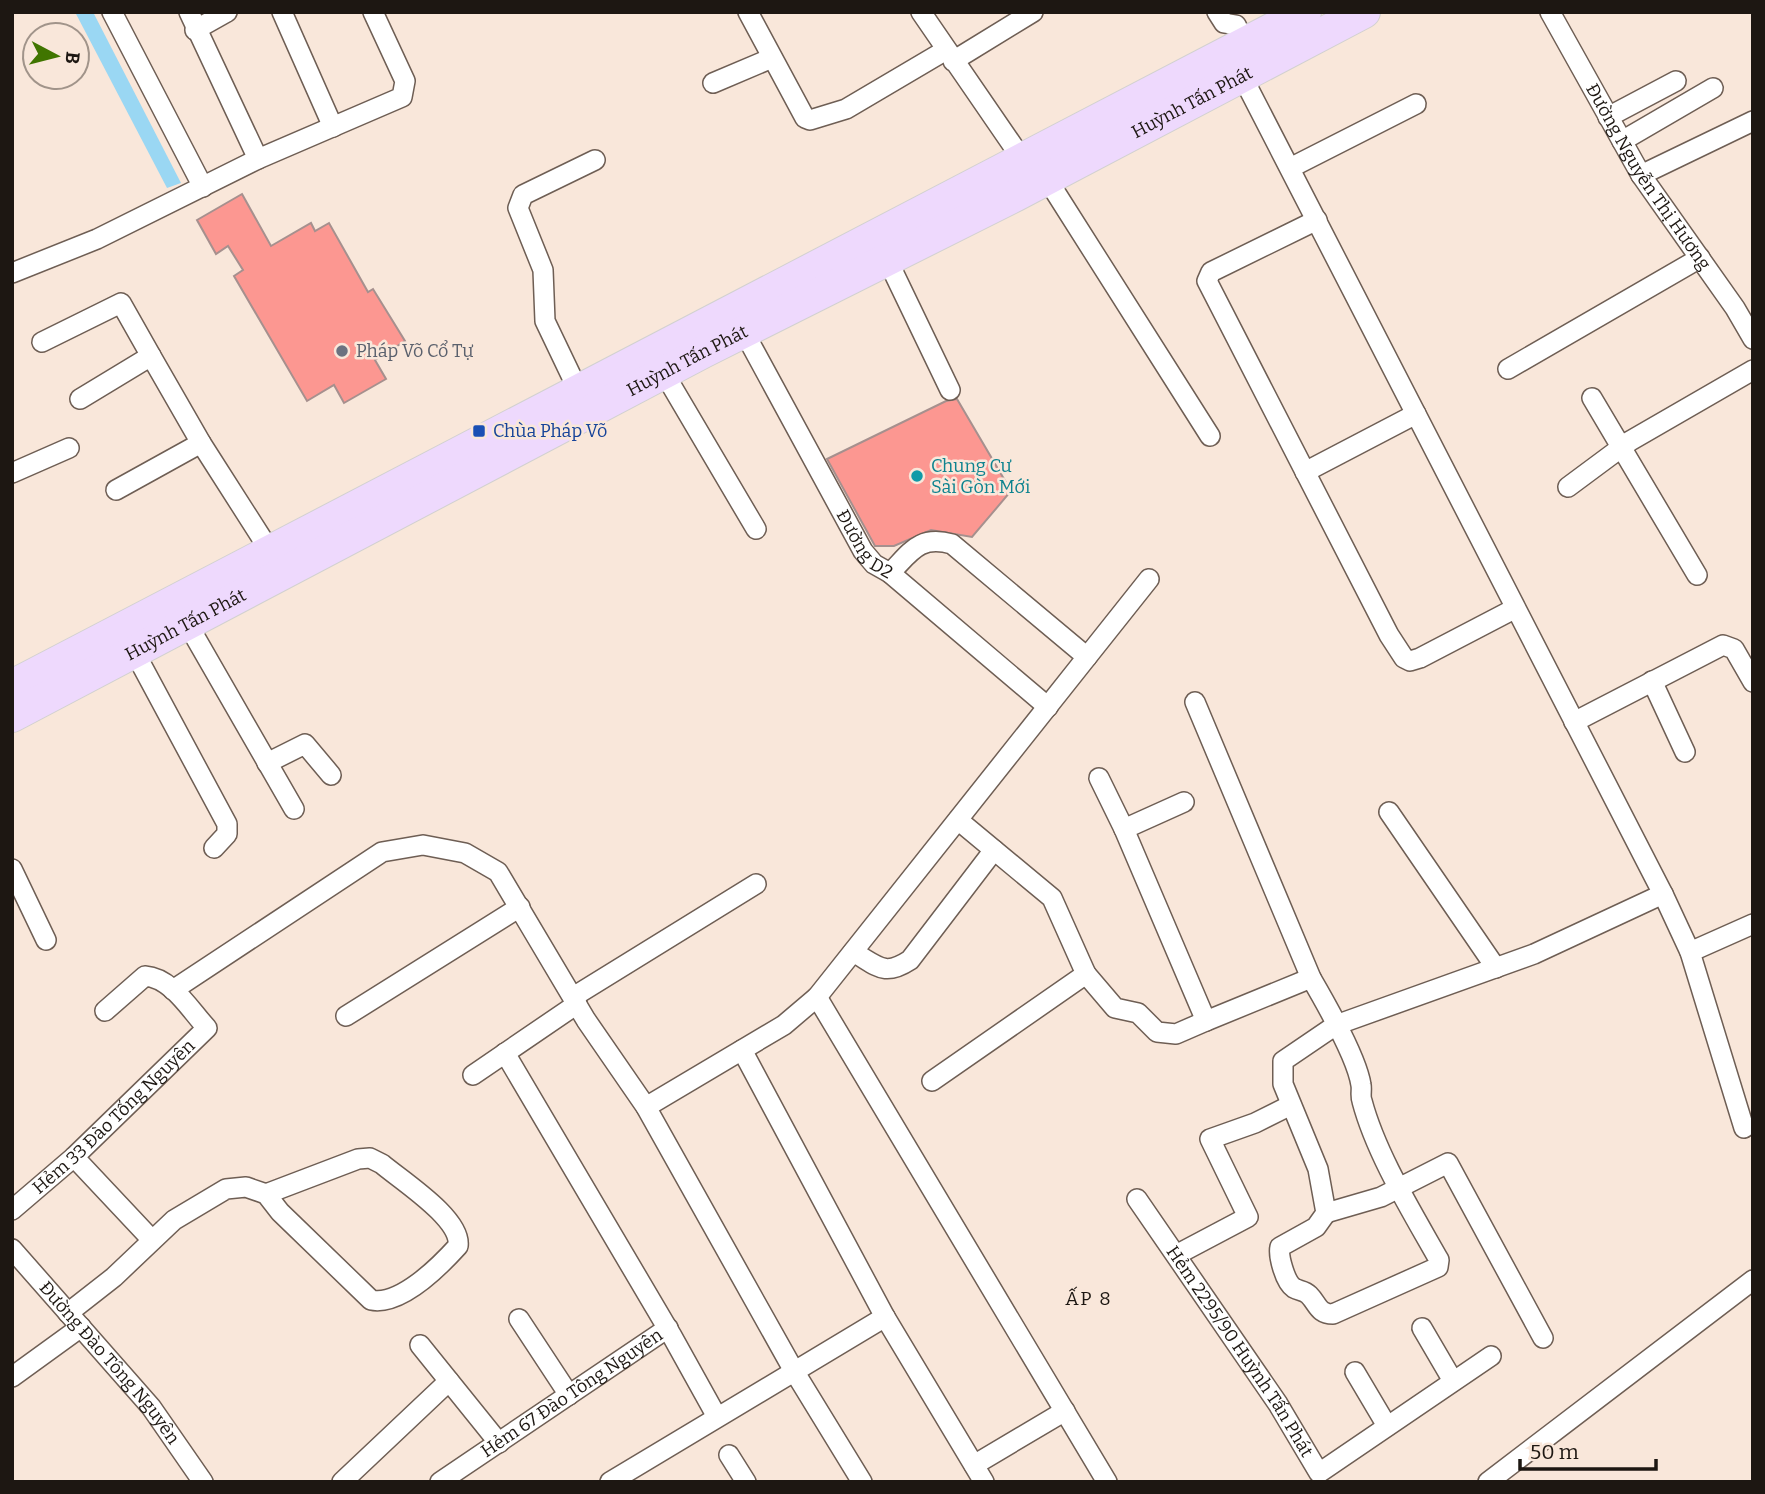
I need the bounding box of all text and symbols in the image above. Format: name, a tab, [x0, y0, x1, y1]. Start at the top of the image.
north arrow	[21, 21, 91, 91]
text: B	[60, 51, 85, 66]
street label: Huỳnh Tấn Phát	[1128, 61, 1257, 143]
street label: Đường Nguyễn Thị Hương	[1581, 80, 1716, 274]
street label: Huỳnh Tấn Phát	[623, 320, 752, 401]
place label: Pháp Võ Cổ Tự	[356, 340, 474, 362]
marker: Pháp Võ Cổ Tự	[334, 343, 350, 359]
place label: Chùa Pháp Võ	[493, 420, 607, 442]
marker: Chùa Pháp Võ	[471, 423, 487, 439]
place label: Chung Cư Sài Gòn Mới	[931, 455, 1030, 498]
marker: Chung Cư Sài Gòn Mới	[909, 468, 925, 484]
street label: Đường D2	[832, 506, 897, 583]
street label: Huỳnh Tấn Phát	[121, 584, 250, 665]
street label: Hẻm 33 Đào Tống Nguyên	[28, 1034, 200, 1199]
street label: Hẻm 2295/90 Huỳnh Tấn Phát	[1162, 1242, 1318, 1461]
street label: Đường Đào Tông Nguyên	[35, 1277, 185, 1449]
district label: ẤP 8	[1065, 1286, 1113, 1310]
street label: Hẻm 67 Đào Tông Nguyên	[477, 1324, 667, 1462]
scale bar	[1520, 1428, 1656, 1472]
text: 50 m	[1530, 1439, 1579, 1465]

